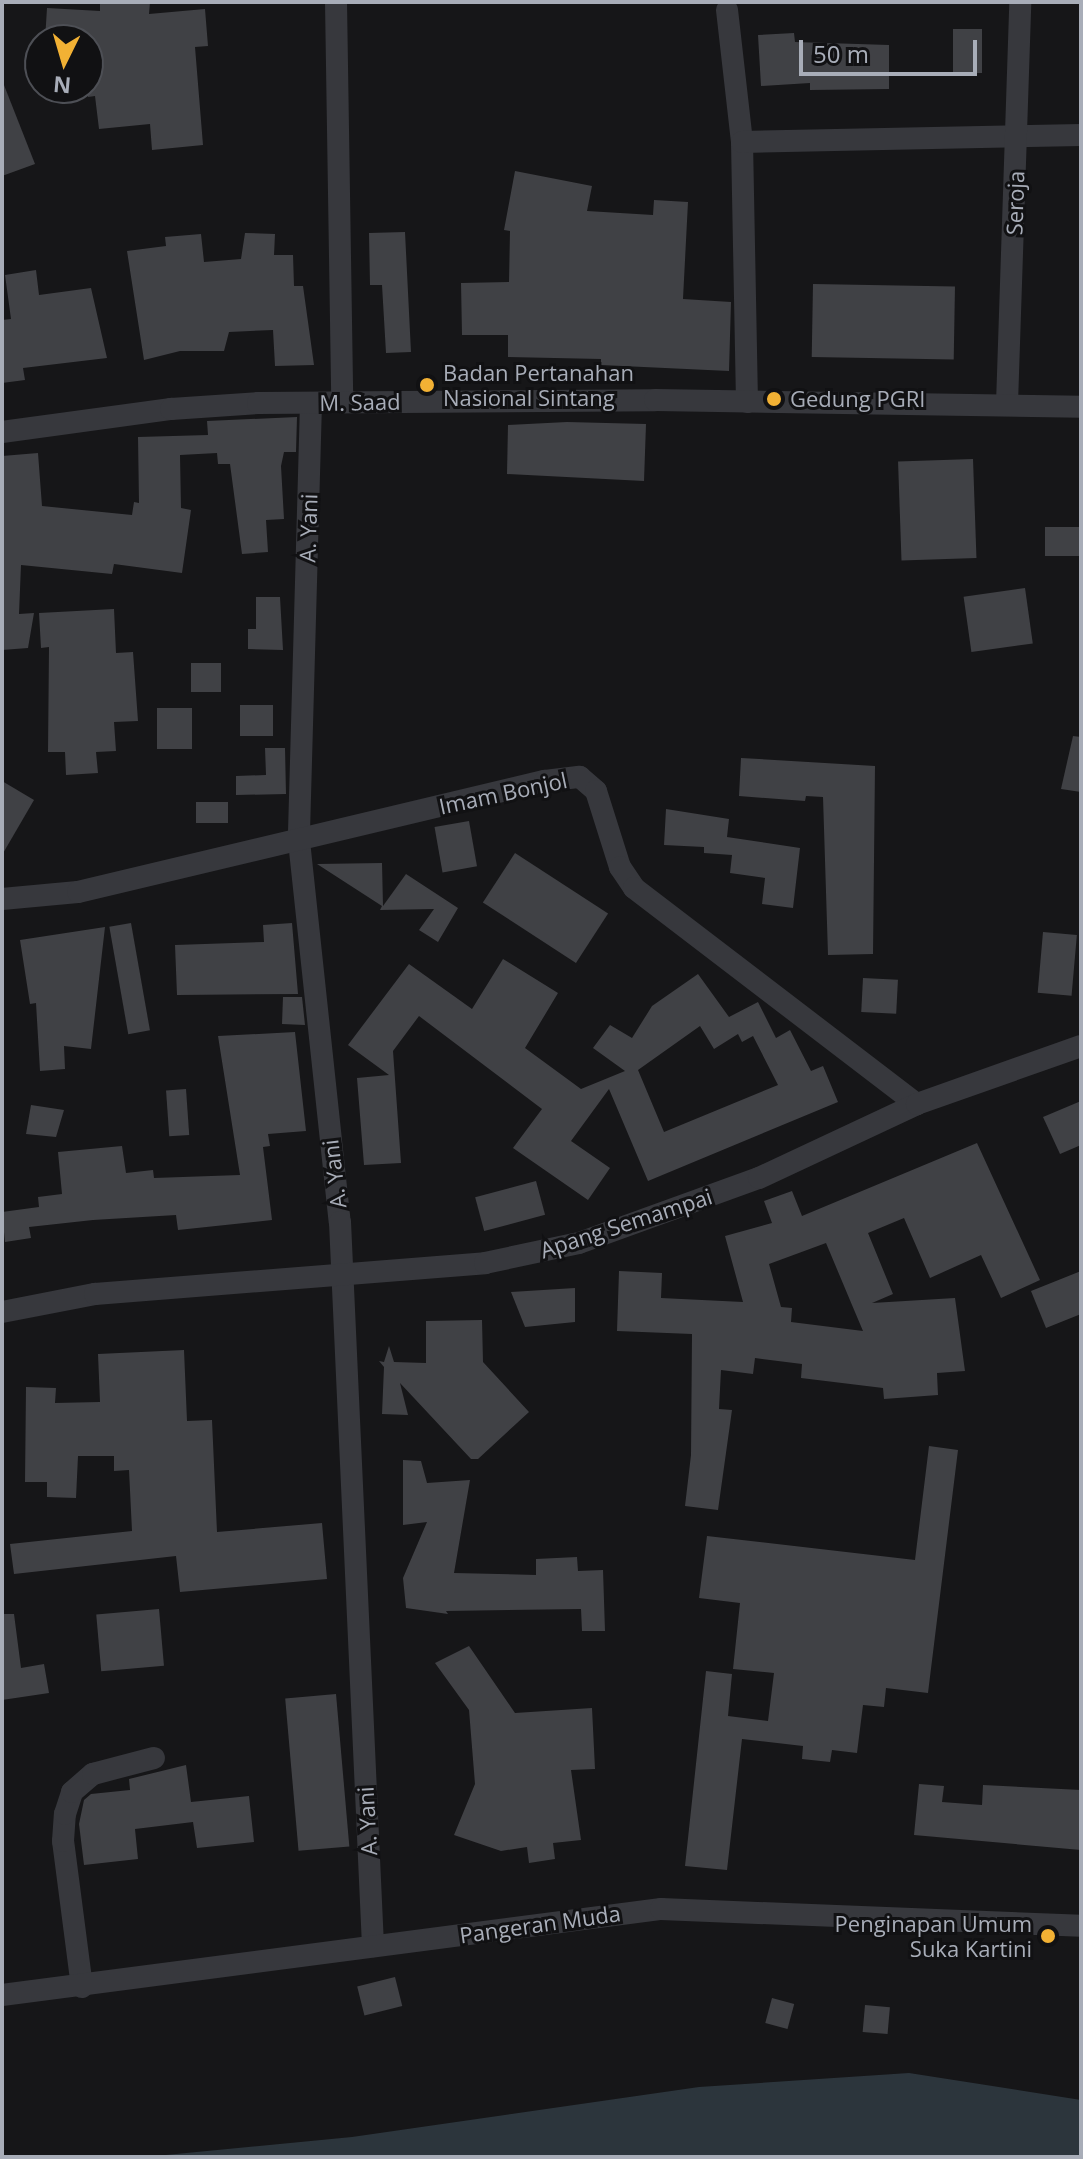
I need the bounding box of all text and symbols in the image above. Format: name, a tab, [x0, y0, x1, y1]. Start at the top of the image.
north arrow	[24, 24, 104, 104]
scale bar	[803, 24, 981, 74]
text: 50 m	[813, 37, 869, 70]
text: N	[52, 70, 72, 102]
street label: Seroja	[1001, 170, 1029, 236]
place label: Badan Pertanahan Nasional Sintang	[443, 359, 634, 410]
marker: Badan Pertanahan Nasional Sintang	[418, 376, 436, 394]
place label: Gedung PGRI	[790, 386, 925, 412]
street label: M. Saad	[319, 388, 401, 416]
marker: Gedung PGRI	[765, 390, 783, 408]
street label: A. Yani	[294, 493, 322, 563]
street label: Imam Bonjol	[437, 767, 569, 819]
street label: A. Yani	[317, 1138, 351, 1210]
street label: Apang Semampai	[537, 1183, 715, 1263]
street label: A. Yani	[352, 1786, 382, 1856]
street label: Pangeran Muda	[458, 1900, 622, 1948]
place label: Penginapan Umum Suka Kartini	[835, 1910, 1032, 1962]
marker: Penginapan Umum Suka Kartini	[1039, 1927, 1057, 1945]

